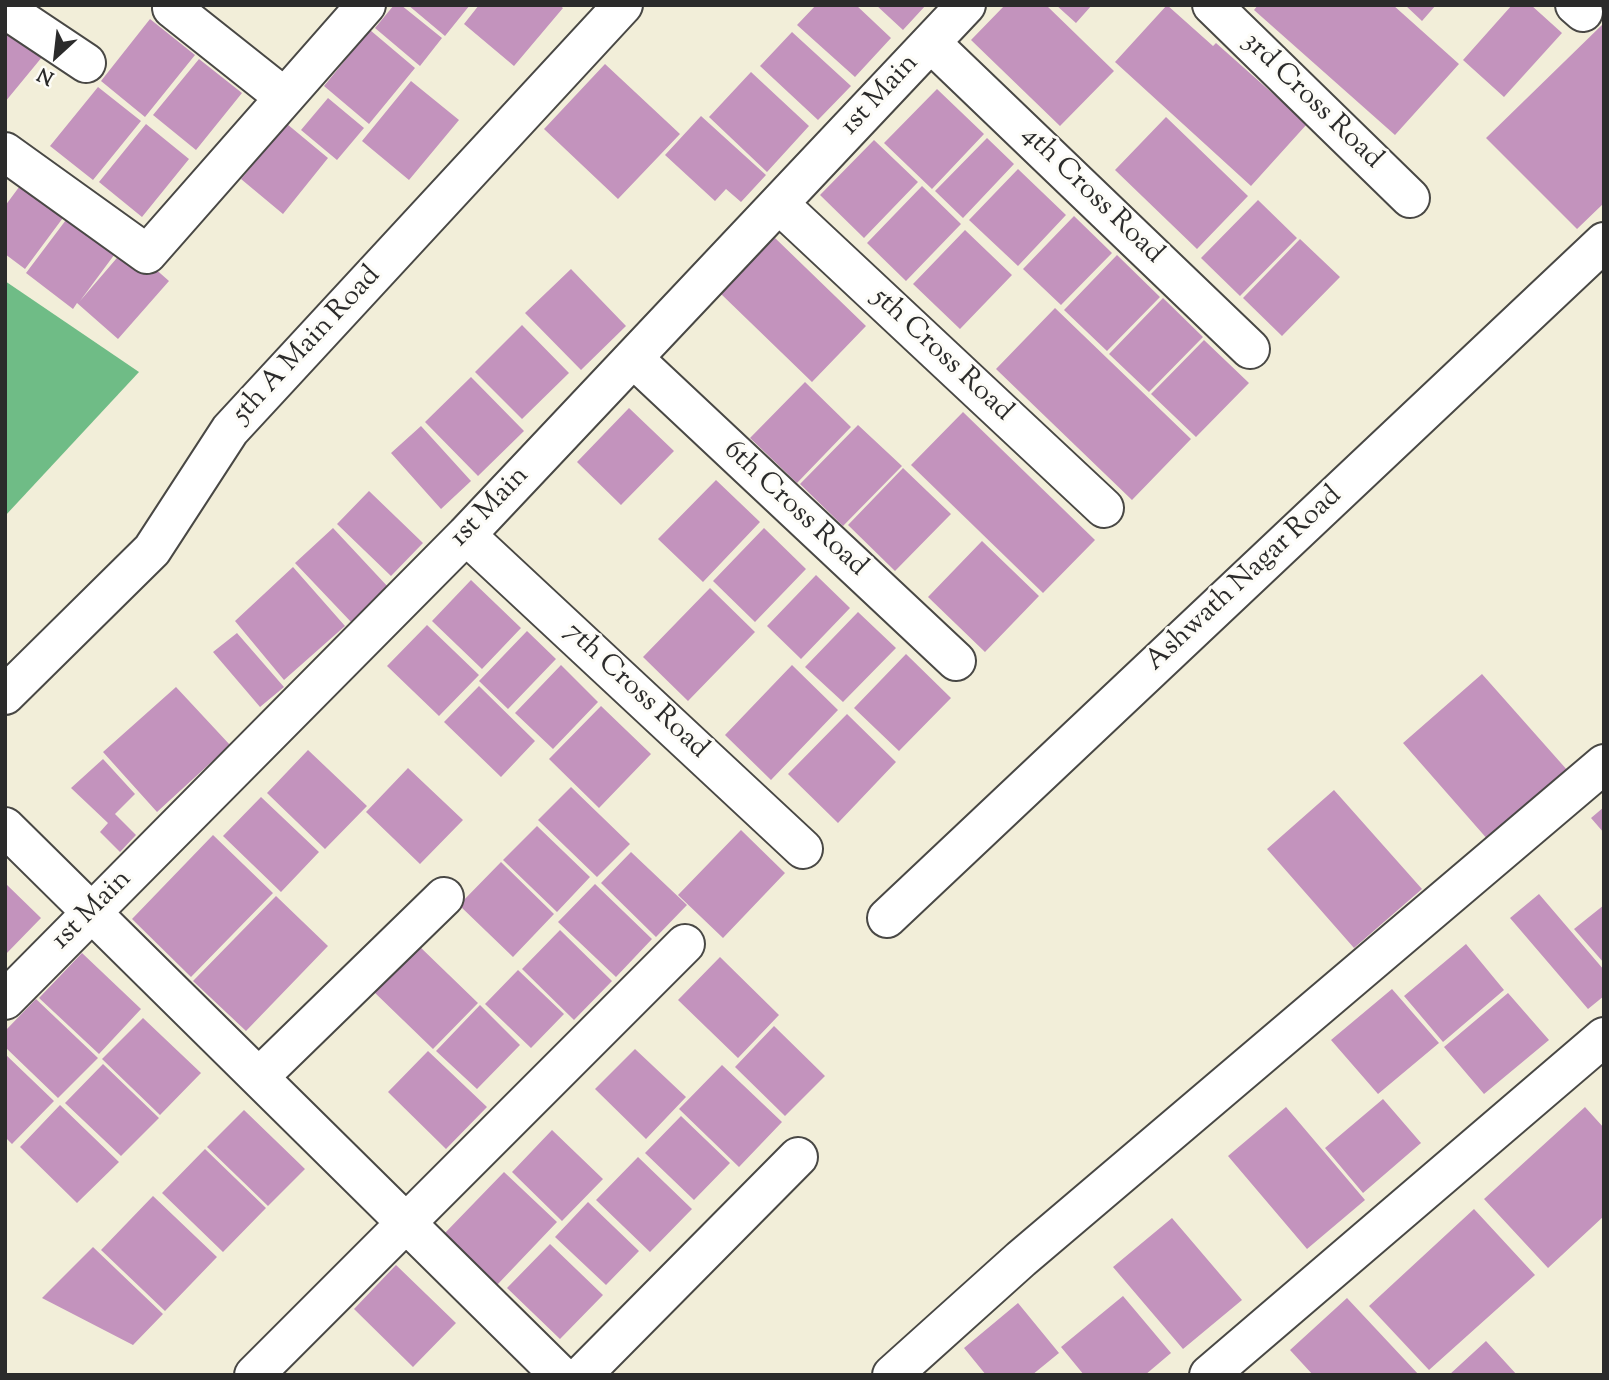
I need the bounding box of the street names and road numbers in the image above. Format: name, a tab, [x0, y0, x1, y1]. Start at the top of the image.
street label: 3rd Cross Road	[1234, 27, 1388, 177]
street label: 1st Main	[835, 48, 927, 144]
street label: 4th Cross Road	[1013, 120, 1169, 272]
street label: 5th A Main Road	[227, 261, 389, 431]
street label: 5th Cross Road	[864, 282, 1018, 430]
street label: 6th Cross Road	[715, 435, 873, 585]
street label: 1st Main	[444, 461, 538, 555]
street label: Ashwath Nagar Road	[1140, 481, 1350, 679]
street label: 7th Cross Road	[556, 617, 714, 767]
street label: 1st Main	[46, 864, 140, 958]

